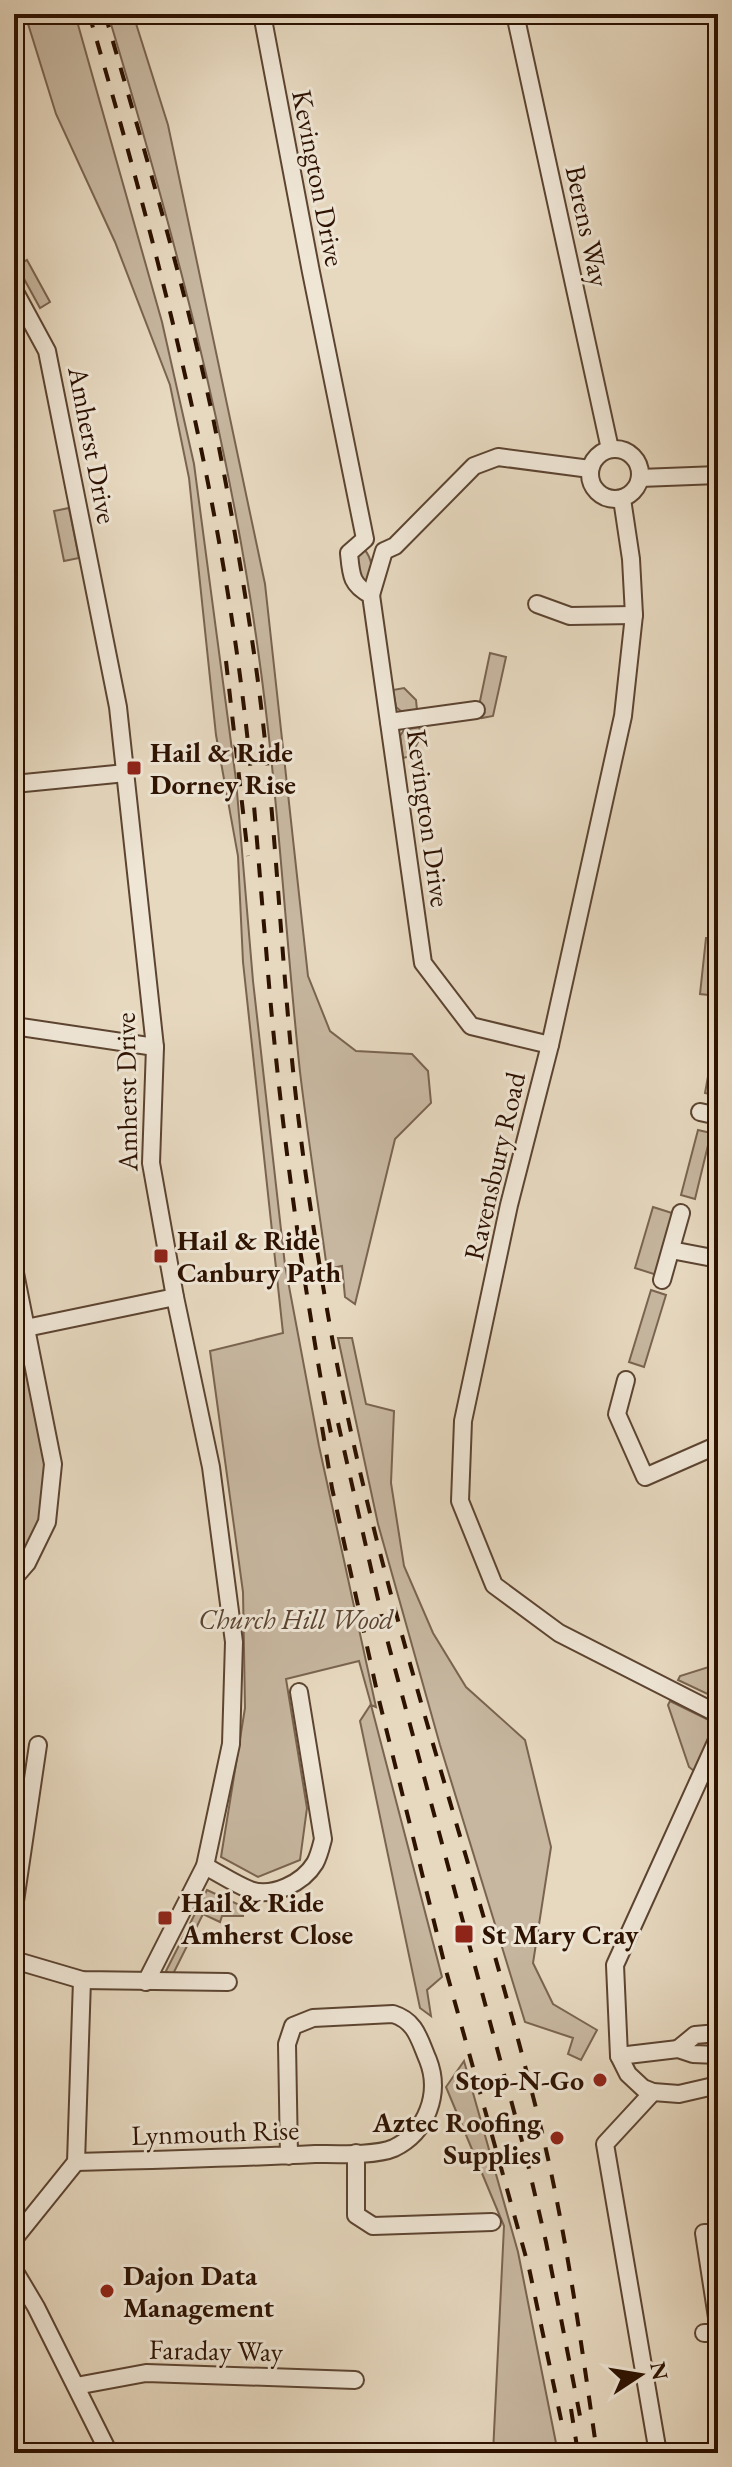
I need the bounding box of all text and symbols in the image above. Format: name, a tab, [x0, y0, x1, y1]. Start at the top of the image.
street label: Kevington Drive	[284, 87, 354, 269]
street label: Berens Way	[558, 162, 619, 291]
street label: Amherst Drive	[60, 362, 126, 527]
street label: Kevington Drive	[399, 727, 459, 909]
place label: Hail & Ride Dorney Rise	[150, 734, 296, 802]
marker: Hail & Ride Dorney Rise	[125, 759, 143, 777]
street label: Amherst Drive	[107, 1012, 145, 1173]
street label: Ravensbury Road	[455, 1068, 533, 1264]
place label: Hail & Ride Canbury Path	[177, 1222, 342, 1290]
marker: Hail & Ride Canbury Path	[152, 1247, 170, 1265]
park label: Church Hill Wood	[198, 1601, 394, 1637]
place label: Hail & Ride Amherst Close	[180, 1884, 353, 1952]
marker: Hail & Ride Amherst Close	[156, 1909, 174, 1927]
place label: St Mary Cray	[482, 1916, 639, 1952]
marker: St Mary Cray	[453, 1923, 475, 1945]
place label: Stop-N-Go	[456, 2062, 584, 2098]
marker: Stop-N-Go	[591, 2071, 609, 2089]
place label: Aztec Roofing Supplies	[372, 2104, 542, 2172]
street label: Lynmouth Rise	[130, 2111, 300, 2153]
marker: Aztec Roofing Supplies	[548, 2129, 566, 2147]
place label: Dajon Data Management	[123, 2257, 275, 2325]
marker: Dajon Data Management	[98, 2282, 116, 2300]
street label: Faraday Way	[149, 2331, 284, 2369]
north arrow	[600, 2335, 680, 2415]
text: N	[643, 2359, 675, 2383]

